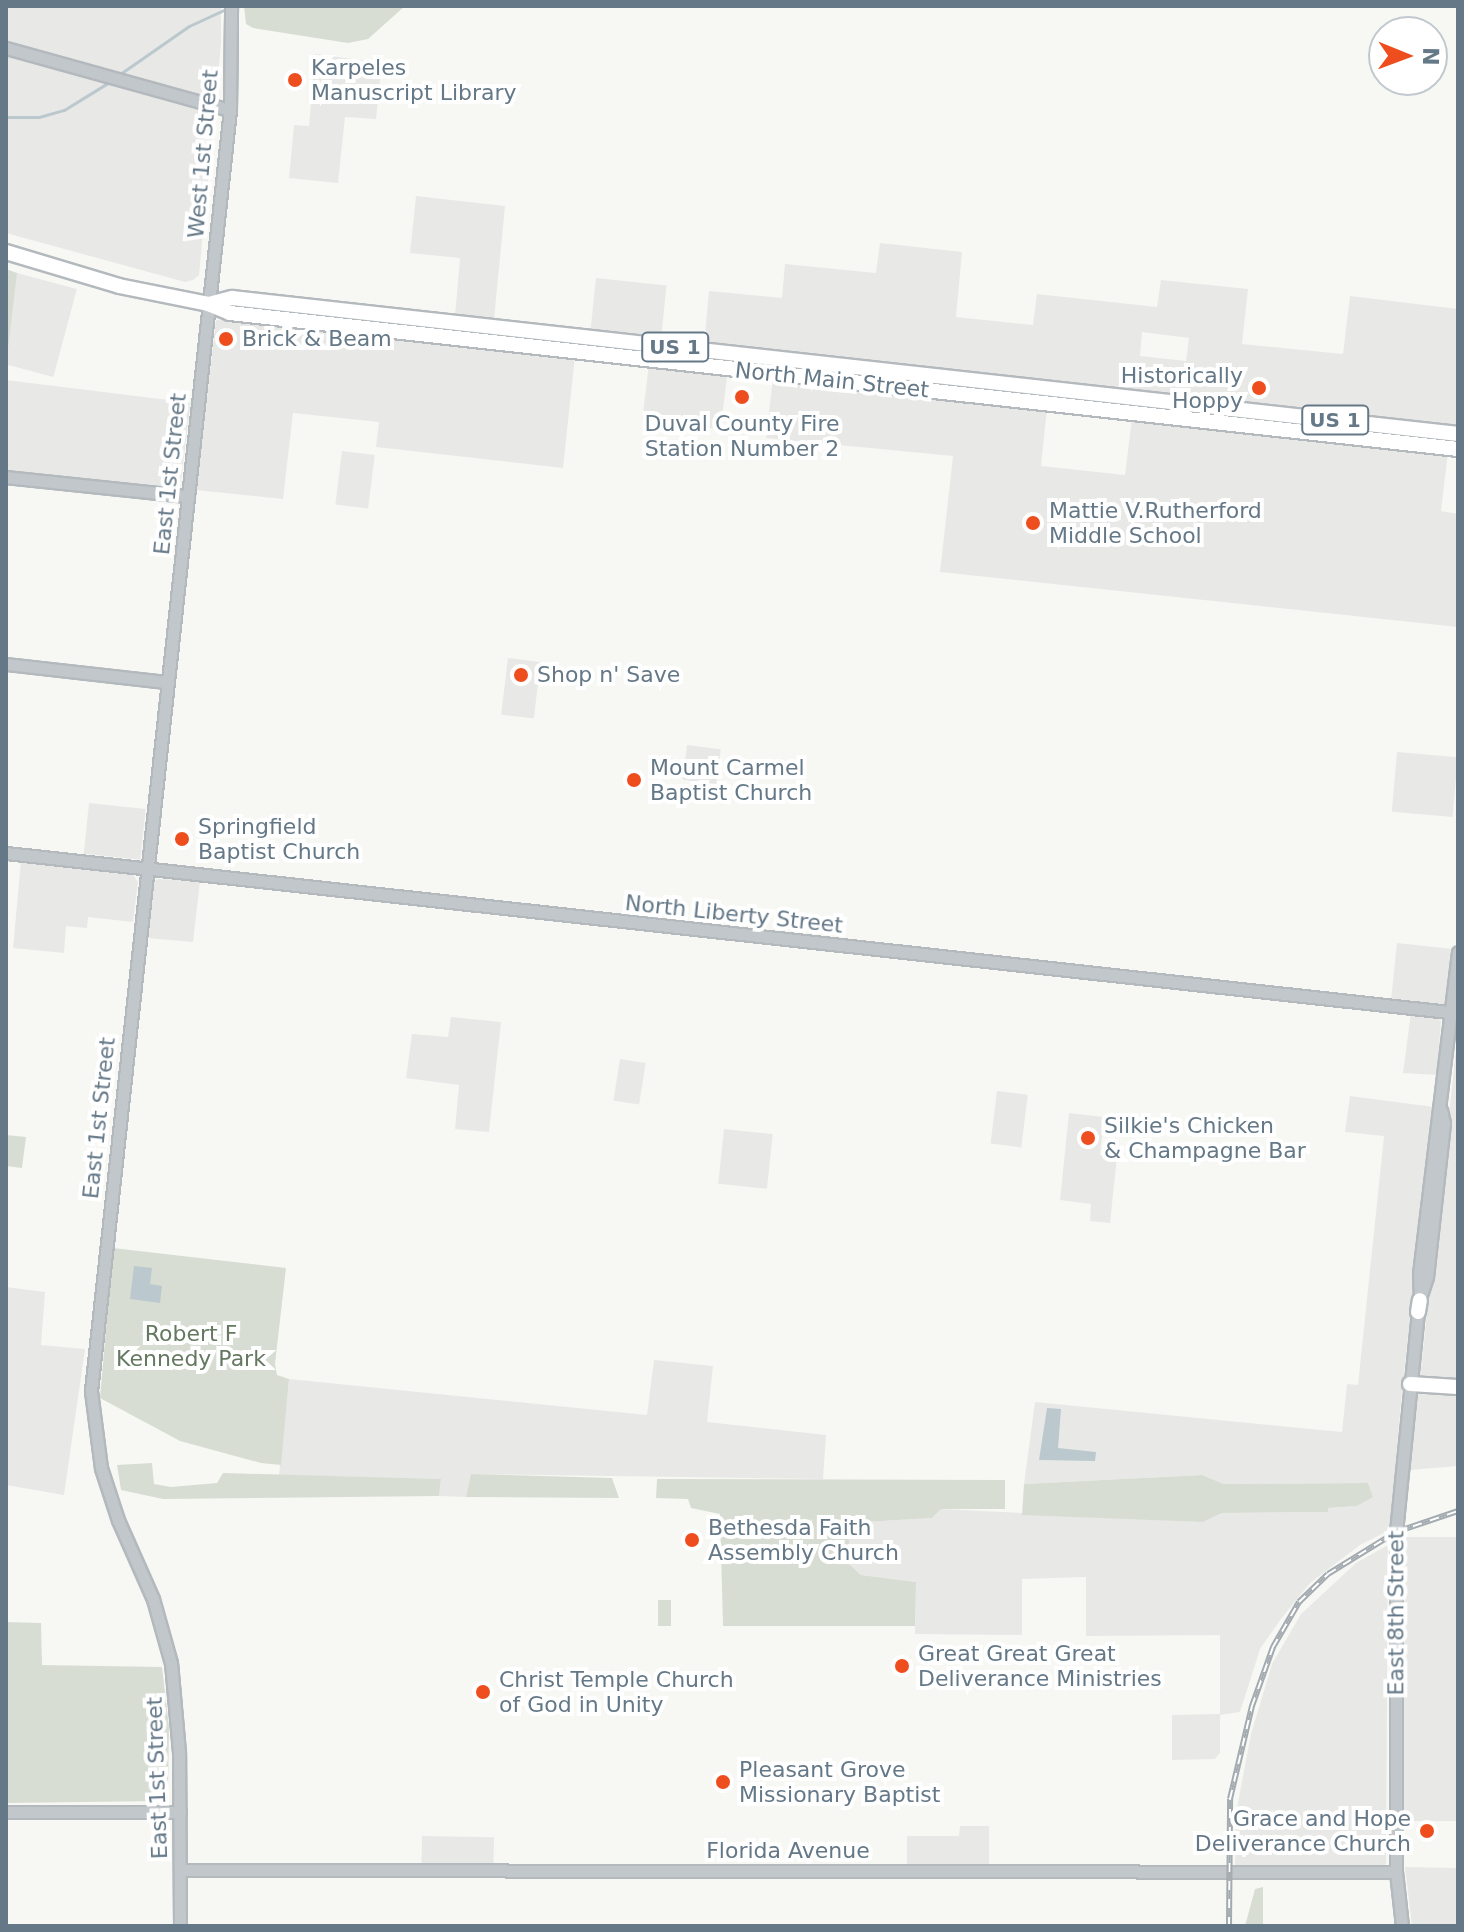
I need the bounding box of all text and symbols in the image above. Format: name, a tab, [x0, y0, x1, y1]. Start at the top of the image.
north arrow	[1368, 16, 1448, 96]
text: N	[1418, 47, 1443, 66]
place label: Karpeles Manuscript Library	[311, 54, 517, 106]
street label: West 1st Street	[182, 69, 224, 239]
marker: Karpeles Manuscript Library	[286, 71, 304, 89]
place label: Brick & Beam	[242, 326, 392, 352]
marker: Brick & Beam	[217, 330, 235, 348]
road number: US 1	[641, 331, 709, 363]
street label: North Main Street	[734, 357, 930, 403]
place label: Historically Hoppy	[1121, 362, 1243, 414]
marker: Historically Hoppy	[1250, 379, 1268, 397]
marker: Duval County Fire Station Number 2	[733, 388, 751, 406]
street label: East 1st Street	[148, 392, 192, 556]
road number: US 1	[1301, 404, 1369, 436]
place label: Duval County Fire Station Number 2	[644, 410, 840, 462]
place label: Mattie V.Rutherford Middle School	[1049, 497, 1262, 548]
marker: Mattie V.Rutherford Middle School	[1024, 514, 1042, 532]
place label: Shop n' Save	[537, 662, 680, 688]
marker: Shop n' Save	[512, 666, 530, 684]
place label: Mount Carmel Baptist Church	[650, 754, 812, 806]
marker: Mount Carmel Baptist Church	[625, 771, 643, 789]
place label: Springfield Baptist Church	[198, 813, 360, 864]
marker: Springfield Baptist Church	[173, 830, 191, 848]
street label: North Liberty Street	[624, 889, 844, 939]
street label: East 1st Street	[77, 1036, 121, 1200]
place label: Silkie's Chicken & Champagne Bar	[1104, 1112, 1306, 1164]
marker: Silkie's Chicken & Champagne Bar	[1079, 1129, 1097, 1147]
park label: Robert F Kennedy Park	[116, 1320, 266, 1372]
place label: Bethesda Faith Assembly Church	[708, 1514, 899, 1566]
marker: Bethesda Faith Assembly Church	[683, 1531, 701, 1549]
street label: East 8th Street	[1383, 1531, 1409, 1695]
place label: Great Great Great Deliverance Ministries	[918, 1640, 1162, 1692]
marker: Great Great Great Deliverance Ministries	[893, 1657, 911, 1675]
place label: Christ Temple Church of God in Unity	[499, 1666, 734, 1718]
marker: Christ Temple Church of God in Unity	[474, 1683, 492, 1701]
street label: East 1st Street	[141, 1696, 173, 1860]
place label: Pleasant Grove Missionary Baptist	[739, 1756, 940, 1808]
marker: Pleasant Grove Missionary Baptist	[714, 1773, 732, 1791]
place label: Grace and Hope Deliverance Church	[1195, 1805, 1411, 1856]
marker: Grace and Hope Deliverance Church	[1418, 1822, 1436, 1840]
street label: Florida Avenue	[706, 1838, 870, 1864]

